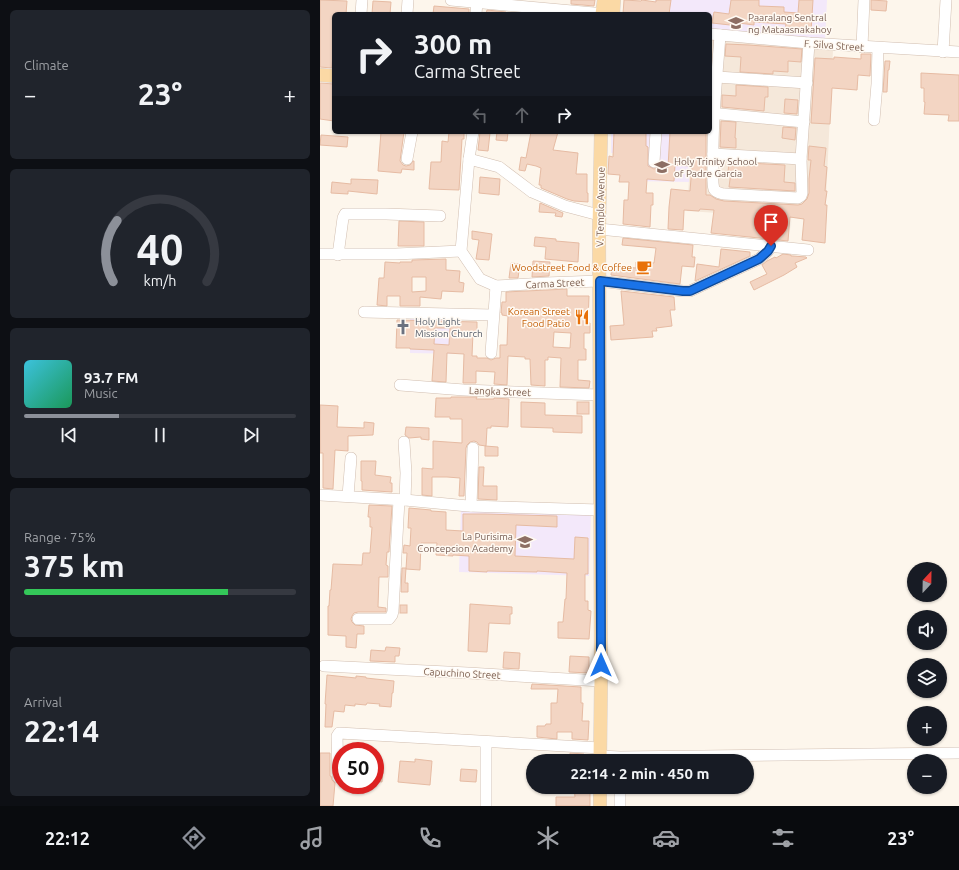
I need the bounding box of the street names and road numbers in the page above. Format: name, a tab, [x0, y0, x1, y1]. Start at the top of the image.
street label: F. Silva Street	[804, 38, 864, 53]
street label: V. Templo Avenue	[594, 167, 607, 247]
street label: Carma Street	[525, 276, 585, 291]
street label: Langka Street	[469, 385, 531, 398]
street label: Capuchino Street	[423, 666, 501, 681]

